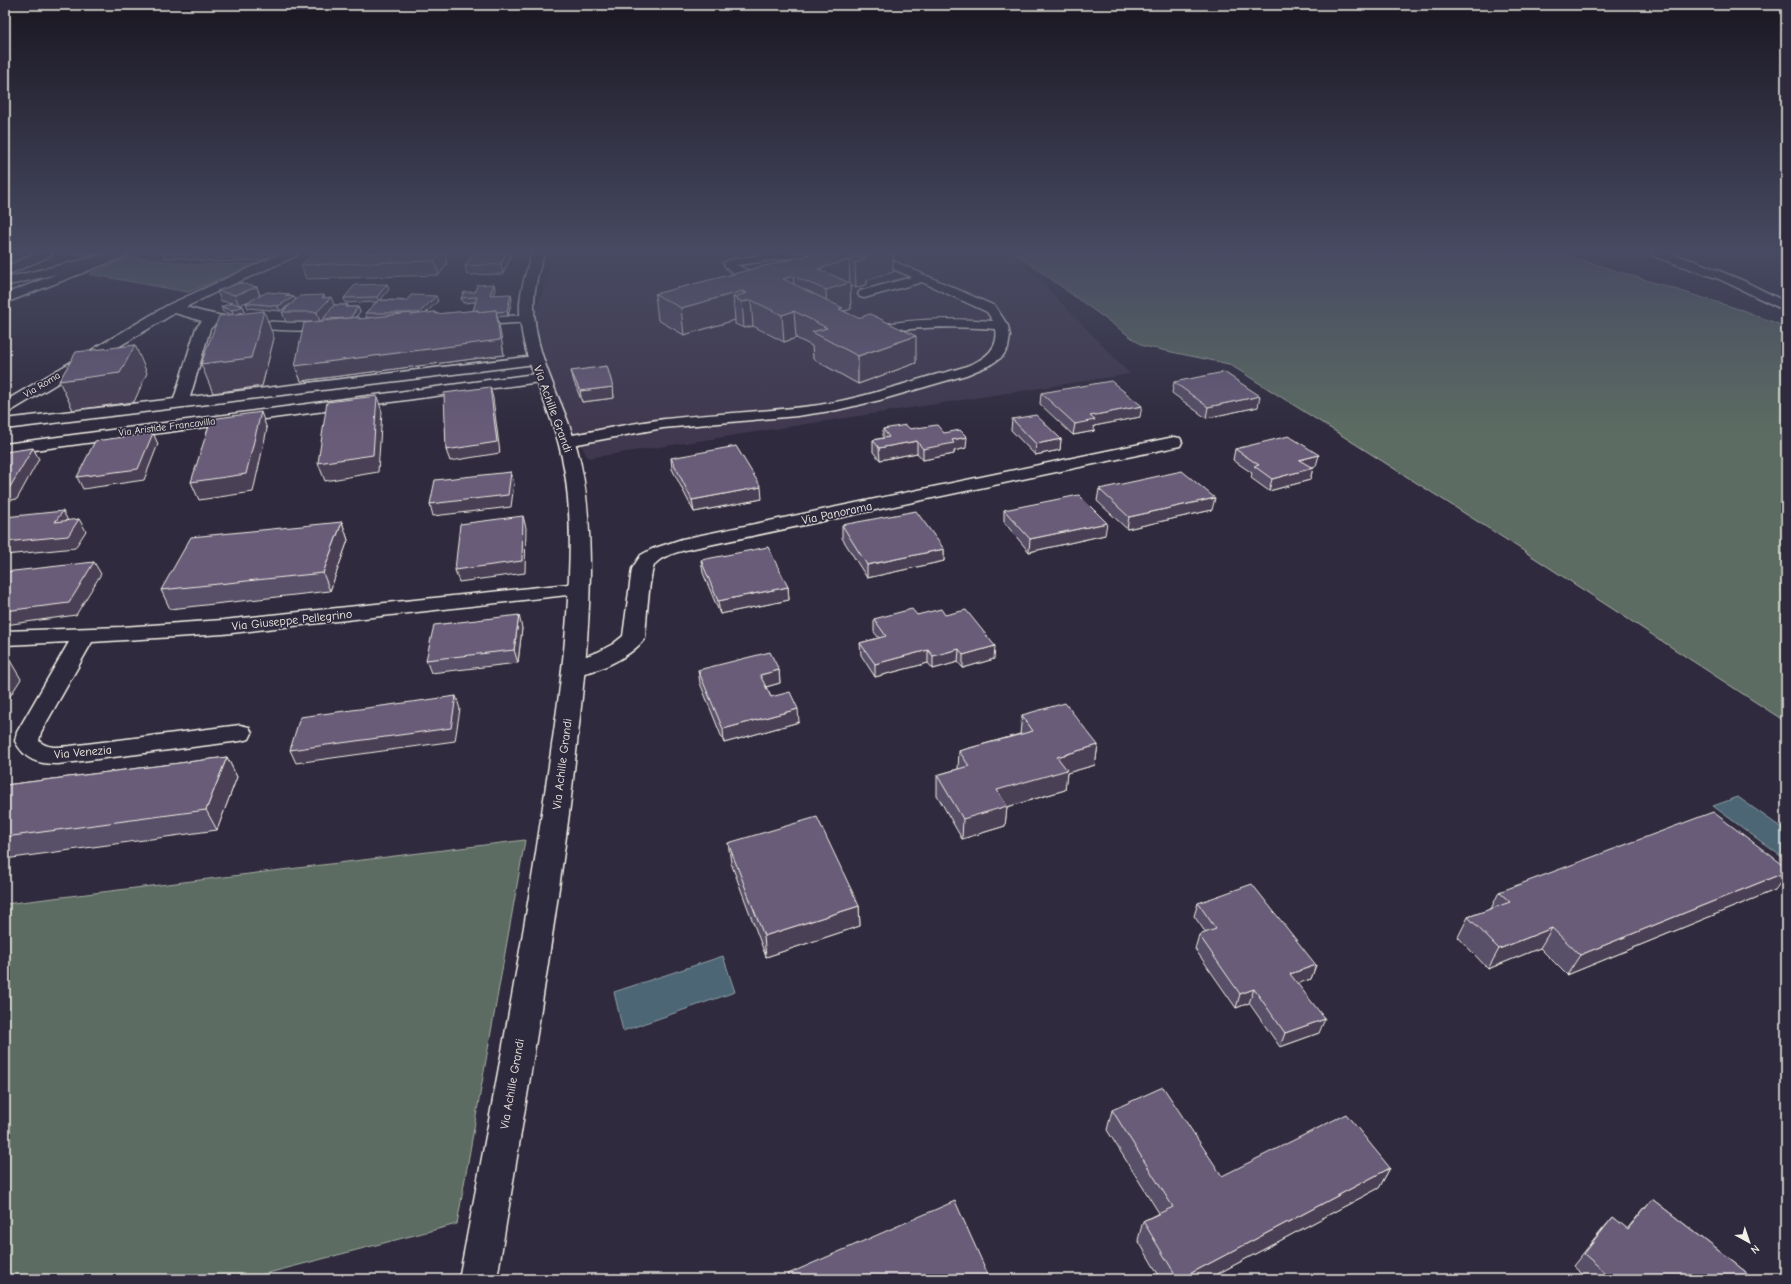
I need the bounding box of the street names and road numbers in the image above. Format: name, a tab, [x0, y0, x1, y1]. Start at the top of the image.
street label: Via Achille Grandi	[531, 364, 575, 454]
street label: Via Roma	[21, 369, 63, 401]
street label: Via Aristide Francavilla	[118, 415, 216, 439]
street label: Via Panorama	[801, 499, 873, 527]
street label: Via Giuseppe Pellegrino	[231, 607, 353, 633]
street label: Via Achille Grandi	[549, 718, 575, 810]
street label: Via Venezia	[54, 743, 112, 761]
street label: Via Achille Grandi	[497, 1038, 527, 1130]

